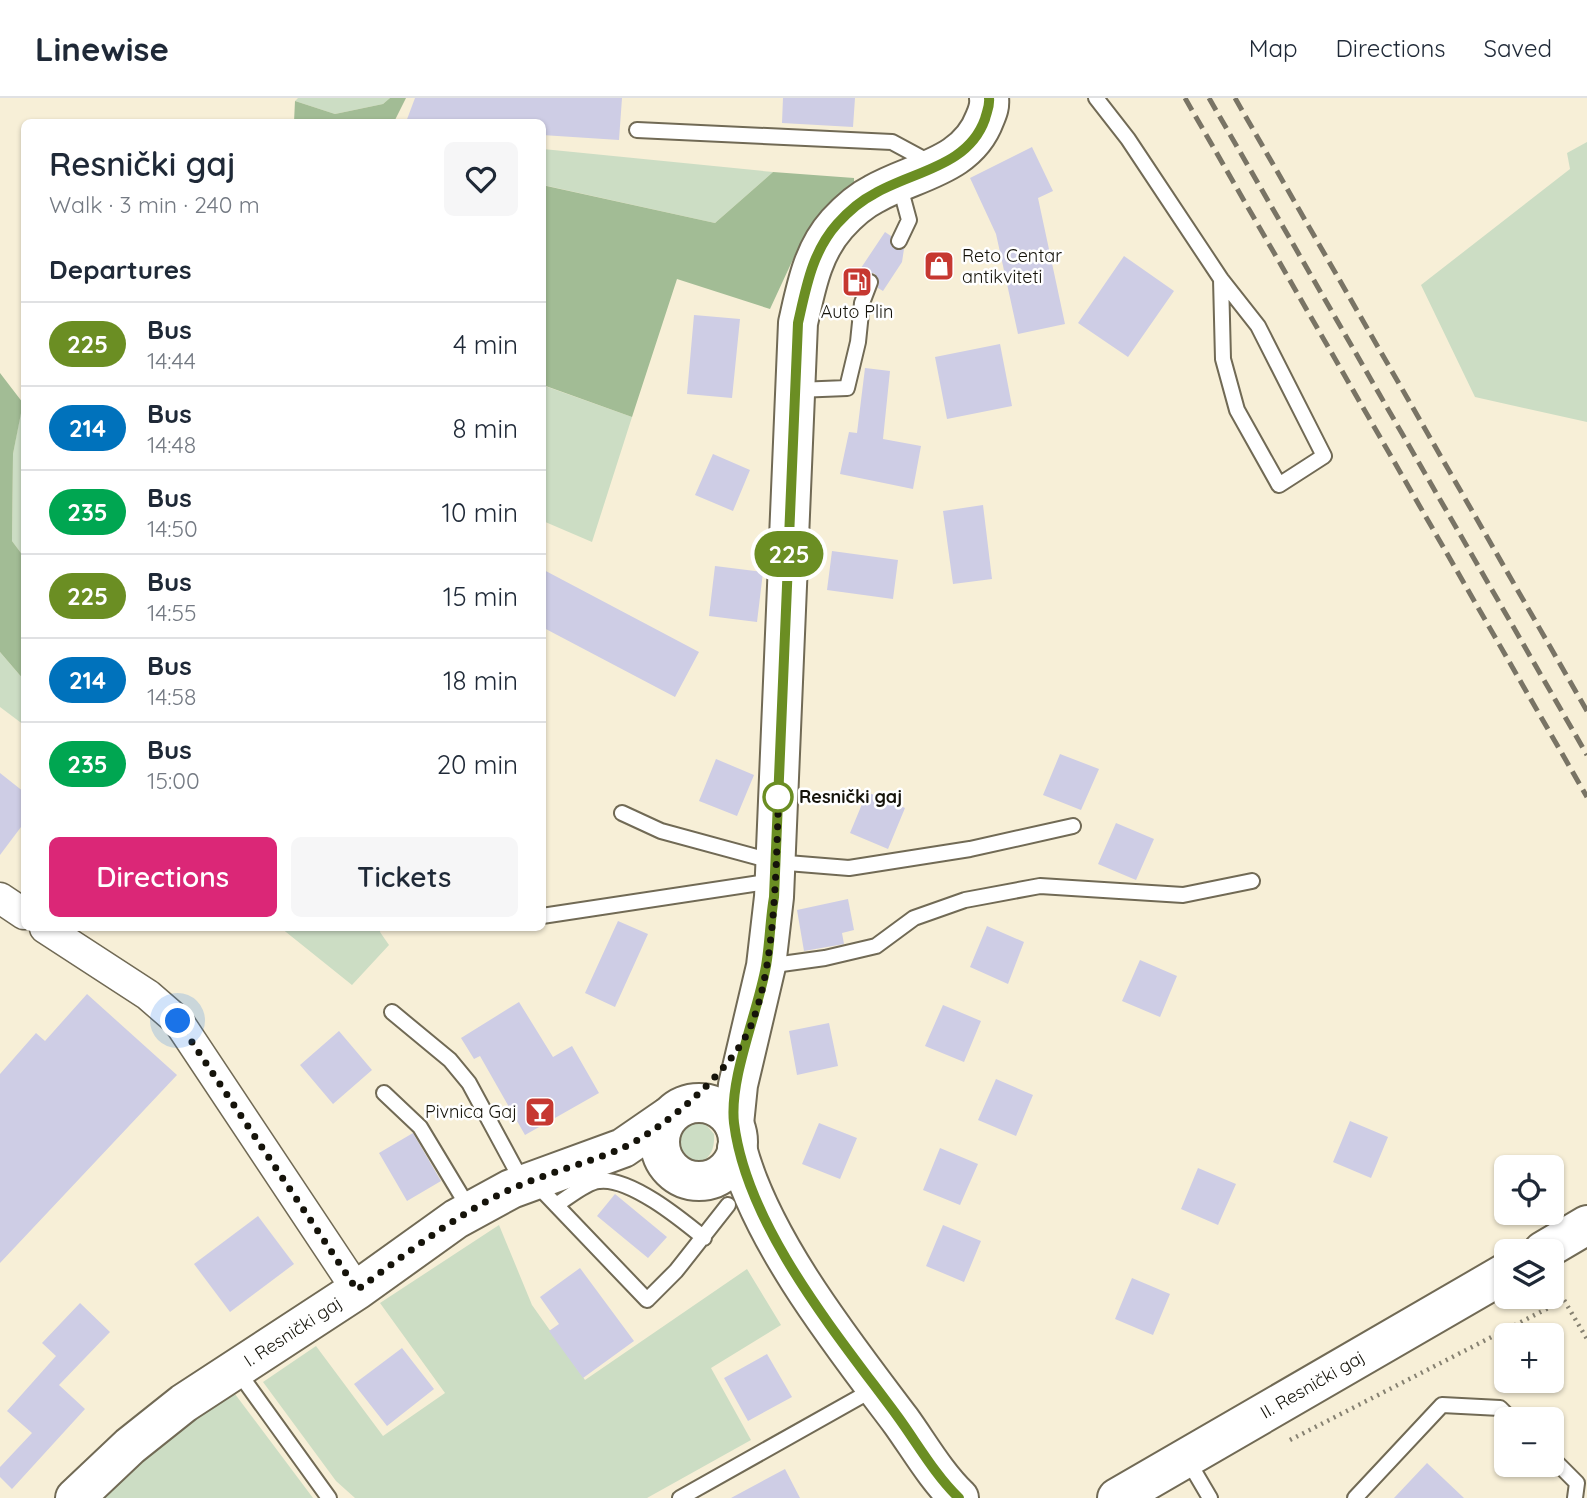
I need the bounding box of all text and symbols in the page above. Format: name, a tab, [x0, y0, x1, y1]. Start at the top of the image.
text: Linewise	[35, 28, 169, 69]
text: Map	[1249, 33, 1298, 63]
text: Directions	[1336, 33, 1446, 63]
text: Saved	[1484, 33, 1552, 63]
button: heart	[444, 142, 518, 216]
text: Resnički gaj	[49, 143, 236, 184]
text: Walk · 3 min · 240 m	[49, 190, 260, 219]
place label: Reto Centar antikviteti	[962, 244, 1062, 288]
shop icon: Reto Centar antikviteti	[922, 249, 956, 283]
text: Departures	[49, 253, 192, 286]
fuel station icon: Auto Plin	[840, 265, 874, 299]
place label: Auto Plin	[821, 300, 893, 323]
text: Bus	[147, 313, 192, 346]
text: 4 min	[453, 328, 518, 361]
text: 225	[67, 329, 108, 359]
text: 14:44	[147, 346, 196, 375]
text: Bus	[147, 397, 192, 430]
text: 8 min	[453, 412, 518, 445]
text: 214	[69, 413, 106, 443]
text: 14:48	[147, 430, 196, 459]
text: Bus	[147, 481, 192, 514]
text: 10 min	[442, 496, 518, 529]
text: 235	[67, 497, 108, 527]
text: 14:50	[147, 514, 198, 543]
line badge: 225	[749, 531, 829, 577]
text: 225	[768, 539, 810, 569]
text: Bus	[147, 565, 192, 598]
text: 15 min	[443, 580, 518, 613]
text: 225	[67, 581, 108, 611]
text: 14:55	[147, 598, 197, 627]
text: Bus	[147, 649, 192, 682]
text: 18 min	[443, 664, 518, 697]
text: 214	[69, 665, 106, 695]
text: 14:58	[147, 682, 197, 711]
text: Bus	[147, 733, 192, 766]
text: 20 min	[437, 748, 518, 781]
text: 235	[67, 749, 108, 779]
text: 15:00	[147, 766, 200, 795]
marker: Resnički gaj	[763, 782, 793, 812]
place label: Resnički gaj	[799, 785, 902, 808]
button: Directions	[49, 837, 277, 917]
button: Tickets	[291, 837, 518, 917]
your location	[160, 1003, 195, 1038]
bar icon: Pivnica Gaj	[523, 1095, 557, 1129]
place label: Pivnica Gaj	[425, 1100, 517, 1123]
map controls	[1494, 1155, 1564, 1477]
button: locate	[1494, 1155, 1564, 1225]
button: layers	[1494, 1239, 1564, 1309]
street label: I. Resnički gaj	[240, 1291, 346, 1372]
button: +	[1494, 1323, 1564, 1393]
street label: II. Resnički gaj	[1256, 1345, 1369, 1423]
button: −	[1494, 1407, 1564, 1477]

